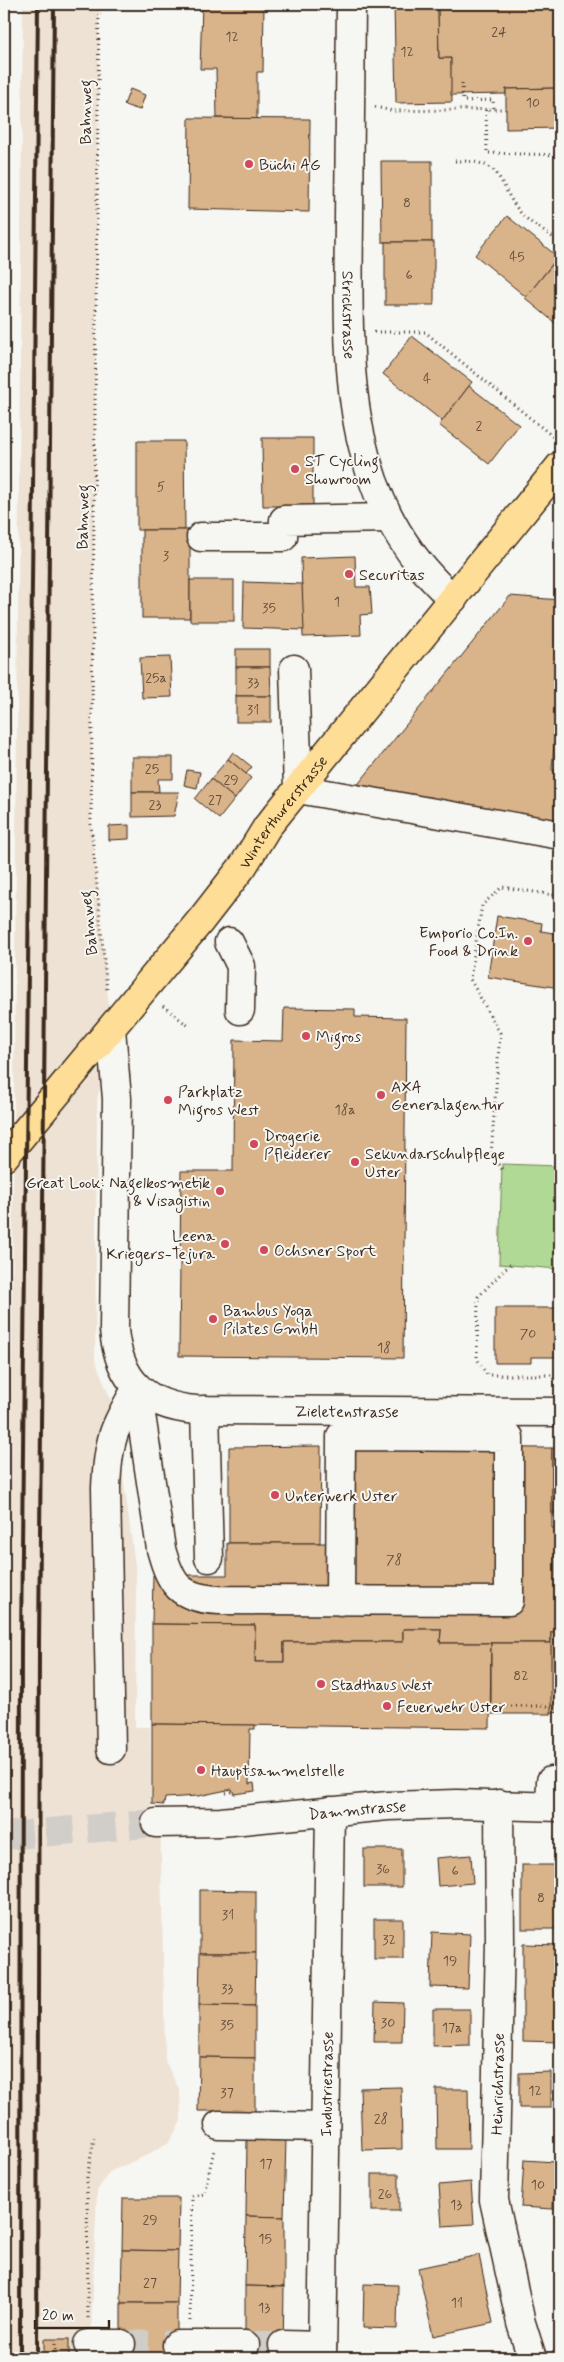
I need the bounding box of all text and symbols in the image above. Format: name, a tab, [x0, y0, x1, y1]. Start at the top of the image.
house number: 24	[491, 23, 507, 41]
house number: 12	[225, 28, 239, 46]
house number: 12	[400, 43, 414, 61]
street label: Bahnweg	[76, 79, 98, 145]
house number: 10	[526, 94, 540, 112]
place label: Büchi AG	[259, 155, 321, 176]
marker: Büchi AG	[243, 158, 255, 170]
house number: 8	[403, 194, 411, 212]
house number: 45	[509, 248, 525, 266]
house number: 6	[405, 266, 413, 284]
street label: Strickstrasse	[336, 271, 359, 360]
house number: 4	[423, 370, 431, 388]
house number: 2	[476, 417, 483, 435]
place label: ST Cycling Showroom	[305, 451, 379, 490]
marker: ST Cycling Showroom	[289, 463, 301, 475]
house number: 5	[157, 478, 165, 496]
street label: Bahnweg	[72, 484, 96, 550]
house number: 3	[163, 547, 169, 565]
place label: Securitas	[359, 565, 425, 586]
marker: Securitas	[343, 568, 355, 580]
house number: 1	[334, 593, 340, 611]
house number: 35	[262, 599, 276, 617]
house number: 25a	[145, 669, 167, 687]
house number: 33	[247, 674, 259, 692]
house number: 31	[247, 701, 259, 719]
street label: Winterthurerstrasse	[235, 751, 333, 873]
house number: 25	[145, 760, 159, 778]
house number: 29	[223, 771, 239, 789]
house number: 27	[208, 791, 222, 809]
house number: 23	[149, 796, 161, 814]
street label: Bahnweg	[76, 889, 104, 956]
place label: Emporio Co.In. Food & Drink	[419, 923, 518, 962]
marker: Emporio Co.In. Food & Drink	[522, 935, 534, 947]
place label: Migros	[316, 1027, 361, 1049]
marker: Migros	[300, 1030, 312, 1042]
place label: AXA Generalagentur	[391, 1077, 504, 1117]
place label: Parkplatz Migros West	[178, 1082, 259, 1122]
marker: AXA Generalagentur	[375, 1089, 387, 1101]
marker: Parkplatz Migros West	[162, 1094, 174, 1106]
house number: 18a	[334, 1101, 356, 1119]
place label: Drogerie Pfleiderer	[264, 1126, 331, 1165]
marker: Drogerie Pfleiderer	[248, 1138, 260, 1150]
place label: Sekundarschulpflege Uster	[365, 1144, 505, 1183]
marker: Sekundarschulpflege Uster	[349, 1156, 361, 1168]
place label: Great Look: Nagelkosmetik & Visagistin	[26, 1173, 210, 1213]
marker: Great Look: Nagelkosmetik & Visagistin	[214, 1185, 226, 1197]
place label: Leena Kriegers-Tejura	[106, 1226, 215, 1266]
marker: Leena Kriegers-Tejura	[219, 1238, 231, 1250]
place label: Ochsner Sport	[274, 1241, 377, 1262]
marker: Ochsner Sport	[258, 1244, 270, 1256]
place label: Bambus Yoga Pilates GmbH	[223, 1301, 318, 1340]
marker: Bambus Yoga Pilates GmbH	[207, 1313, 219, 1325]
house number: 70	[520, 1325, 536, 1343]
house number: 18	[377, 1339, 391, 1357]
street label: Zieletenstrasse	[295, 1402, 399, 1423]
place label: Unterwerk Uster	[285, 1486, 398, 1507]
marker: Unterwerk Uster	[269, 1489, 281, 1501]
house number: 78	[386, 1551, 402, 1569]
house number: 82	[513, 1667, 529, 1685]
place label: Stadthaus West	[331, 1675, 432, 1696]
marker: Stadthaus West	[315, 1678, 327, 1690]
place label: Feuerwehr Uster	[397, 1697, 506, 1718]
marker: Feuerwehr Uster	[381, 1700, 393, 1712]
place label: Hauptsammelstelle	[211, 1761, 345, 1782]
marker: Hauptsammelstelle	[195, 1764, 207, 1776]
street label: Dammstrasse	[308, 1796, 407, 1826]
house number: 36	[376, 1860, 390, 1878]
house number: 6	[451, 1862, 459, 1880]
house number: 8	[537, 1889, 545, 1907]
house number: 31	[222, 1906, 234, 1924]
house number: 32	[382, 1931, 396, 1949]
house number: 19	[443, 1952, 457, 1970]
house number: 33	[221, 1980, 233, 1998]
house number: 30	[381, 2014, 395, 2032]
house number: 35	[220, 2016, 234, 2034]
house number: 17a	[442, 2019, 462, 2037]
street label: Industriestrasse	[316, 2031, 339, 2137]
street label: Heinrichstrasse	[487, 2033, 510, 2135]
house number: 12	[528, 2082, 542, 2100]
house number: 37	[220, 2084, 234, 2102]
house number: 28	[374, 2110, 388, 2128]
house number: 17	[259, 2155, 273, 2173]
house number: 10	[531, 2176, 545, 2194]
house number: 26	[378, 2185, 393, 2203]
house number: 13	[450, 2196, 462, 2214]
house number: 29	[142, 2211, 158, 2229]
house number: 15	[258, 2230, 272, 2248]
house number: 27	[143, 2274, 157, 2292]
house number: 11	[451, 2294, 463, 2312]
scale bar	[35, 2297, 109, 2329]
house number: 13	[258, 2299, 270, 2317]
text: 20 m	[42, 2306, 74, 2326]

